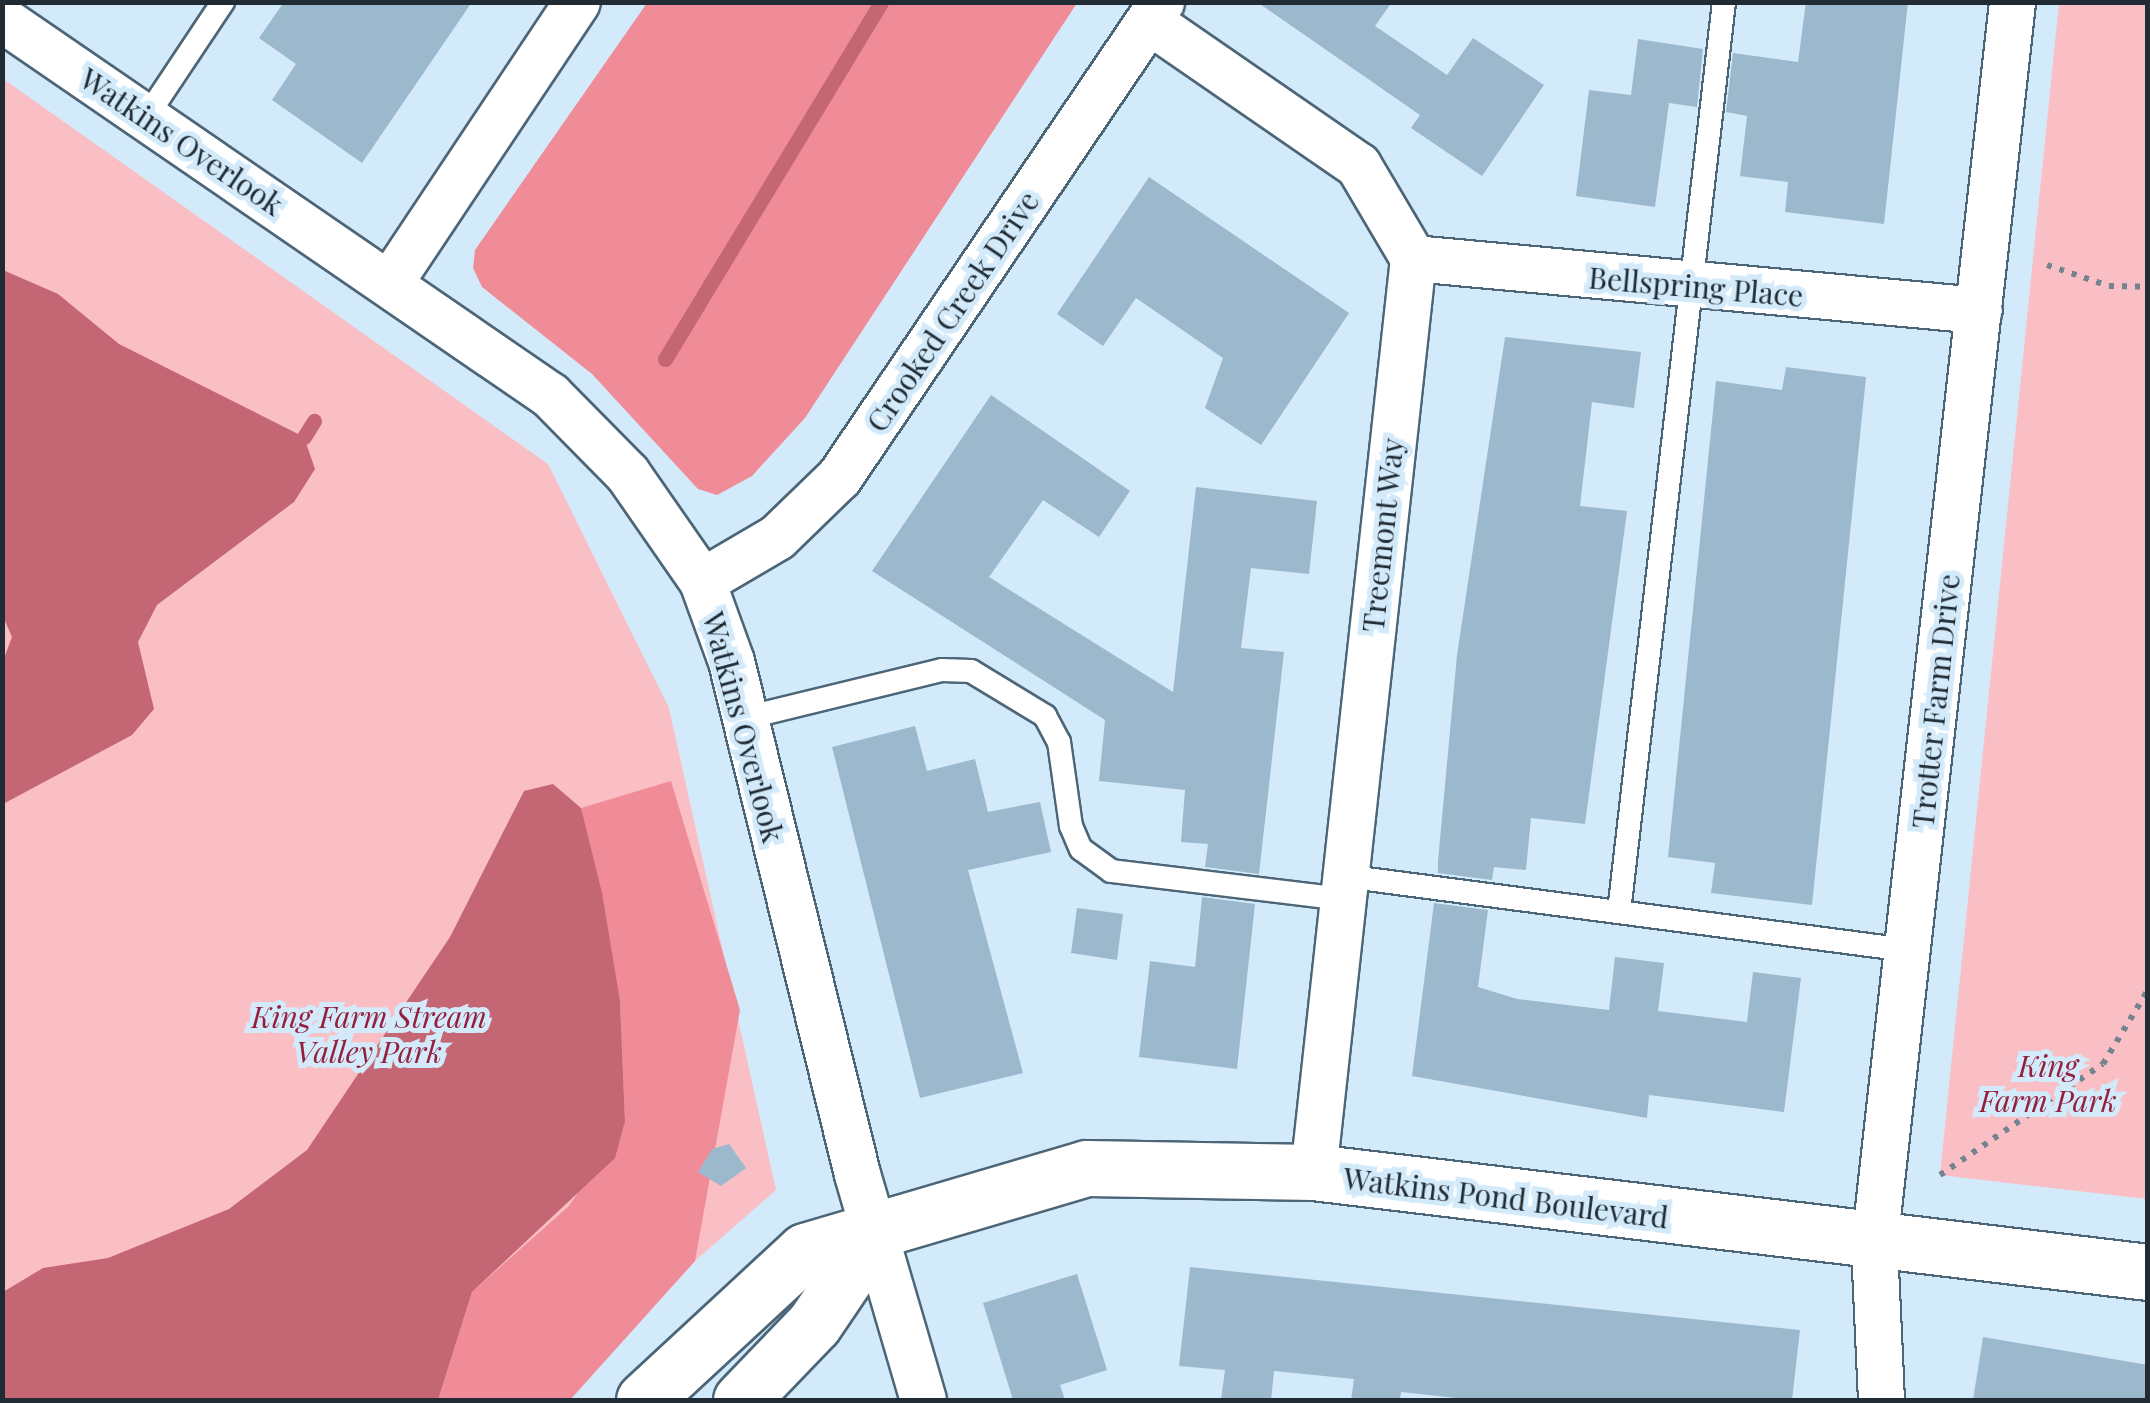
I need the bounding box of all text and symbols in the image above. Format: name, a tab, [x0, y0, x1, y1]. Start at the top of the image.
street label: Watkins Overlook	[74, 60, 290, 222]
street label: Crooked Creek Drive	[858, 184, 1046, 438]
street label: Bellspring Place	[1587, 259, 1805, 313]
street label: Treemont Way	[1354, 435, 1410, 635]
street label: Trotter Farm Drive	[1904, 572, 1966, 830]
street label: Watkins Overlook	[696, 608, 792, 846]
park label: King Farm Stream Valley Park	[251, 998, 487, 1068]
park label: King Farm Park	[1979, 1047, 2117, 1118]
street label: Watkins Pond Boulevard	[1341, 1159, 1671, 1235]

